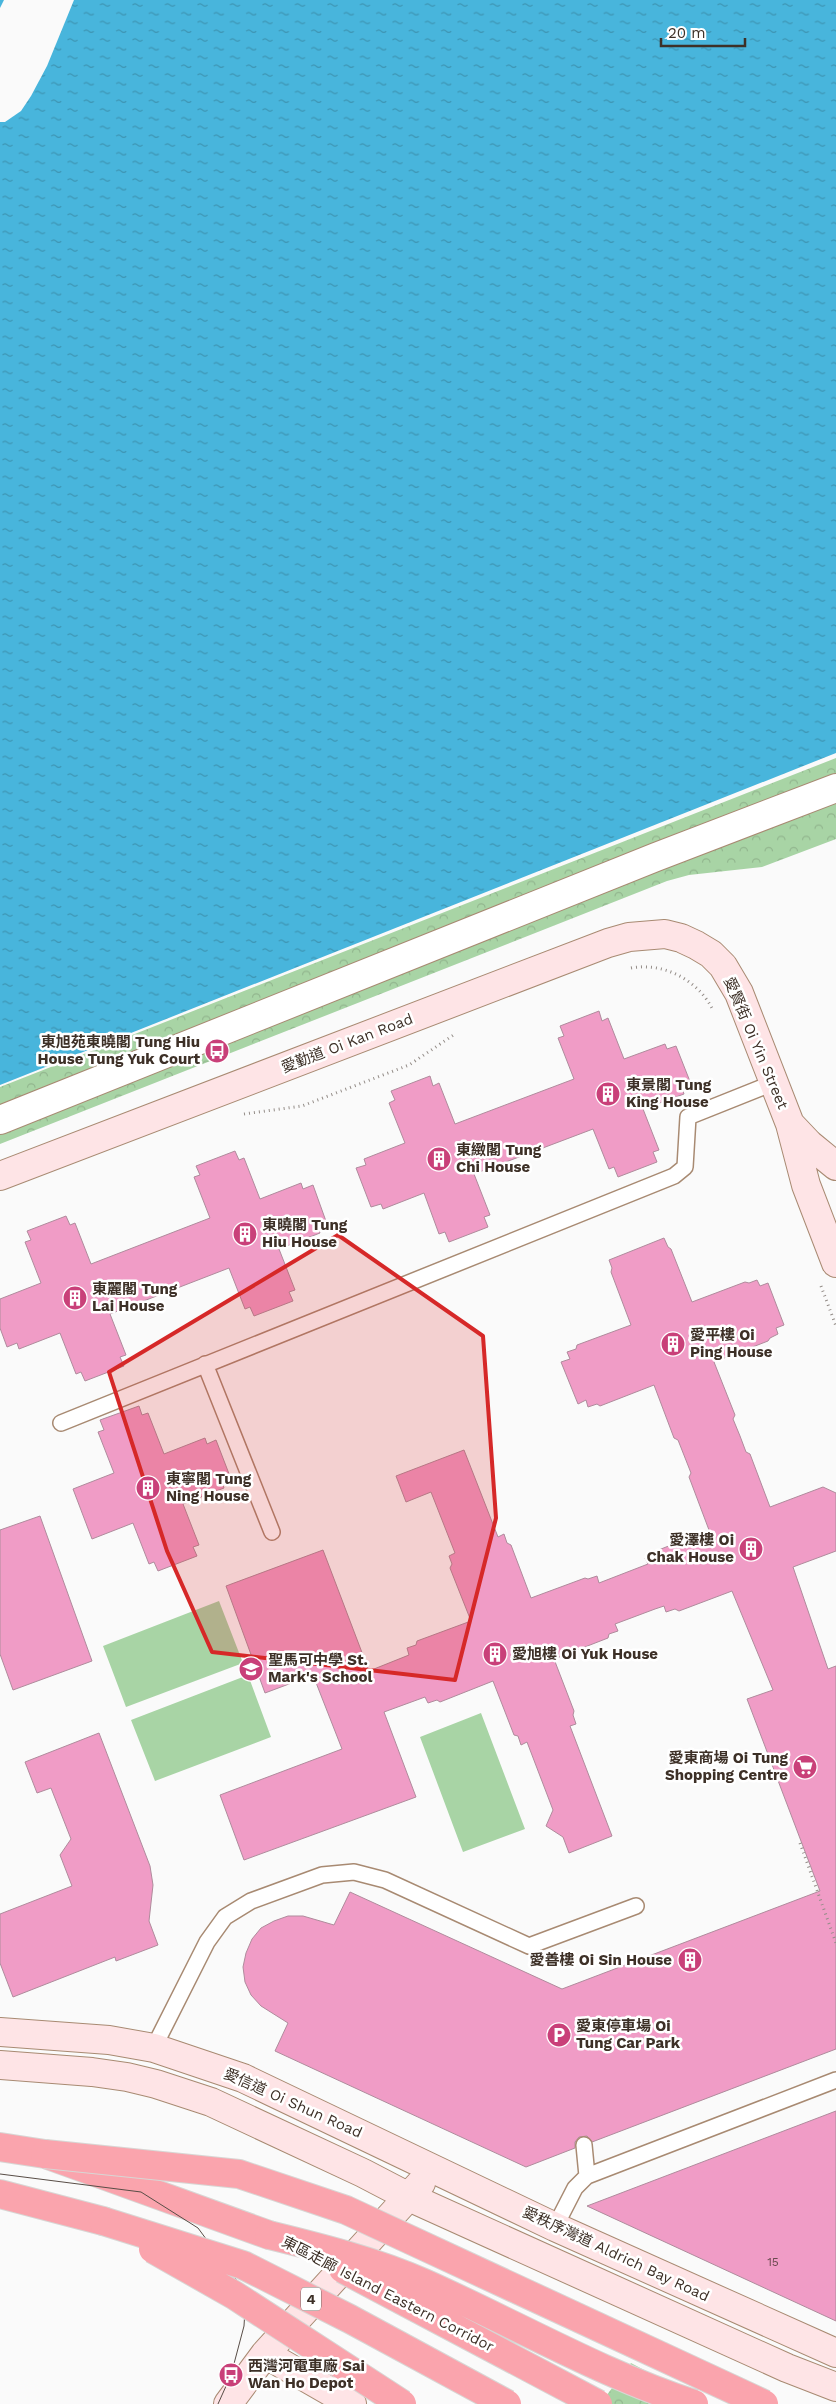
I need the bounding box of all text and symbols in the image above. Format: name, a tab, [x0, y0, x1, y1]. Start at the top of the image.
scale bar	[661, 15, 745, 47]
text: 20 m	[668, 24, 706, 42]
street label: 愛賢街 Oi Yin Street	[720, 974, 792, 1112]
street label: 愛勤道 Oi Kan Road	[279, 1010, 415, 1076]
place label: 東旭苑東曉閣 Tung Hiu House Tung Yuk Court	[37, 1033, 200, 1068]
bus stop icon: 東旭苑東曉閣 Tung Hiu House Tung Yuk Court	[204, 1038, 230, 1064]
place label: 東景閣 Tung King House	[626, 1076, 712, 1111]
building icon: 東景閣 Tung King House	[595, 1081, 621, 1107]
place label: 東緻閣 Tung Chi House	[456, 1141, 542, 1176]
building icon: 東緻閣 Tung Chi House	[426, 1146, 452, 1172]
place label: 東曉閣 Tung Hiu House	[262, 1216, 348, 1251]
building icon: 東曉閣 Tung Hiu House	[232, 1221, 258, 1247]
place label: 東麗閣 Tung Lai House	[92, 1280, 178, 1315]
building icon: 東麗閣 Tung Lai House	[62, 1285, 88, 1311]
place label: 愛平樓 Oi Ping House	[690, 1326, 773, 1361]
building icon: 愛平樓 Oi Ping House	[660, 1331, 686, 1357]
place label: 東寧閣 Tung Ning House	[166, 1470, 252, 1505]
building icon: 東寧閣 Tung Ning House	[135, 1475, 161, 1501]
place label: 愛澤樓 Oi Chak House	[646, 1531, 734, 1566]
building icon: 愛澤樓 Oi Chak House	[738, 1536, 764, 1562]
building icon: 愛旭樓 Oi Yuk House	[482, 1641, 508, 1667]
place label: 愛旭樓 Oi Yuk House	[512, 1645, 658, 1663]
place label: 聖馬可中學 St. Mark's School	[268, 1651, 372, 1686]
school or university icon: 聖馬可中學 St. Mark's School	[238, 1656, 264, 1682]
place label: 愛東商場 Oi Tung Shopping Centre	[665, 1749, 789, 1784]
supermarket icon: 愛東商場 Oi Tung Shopping Centre	[792, 1754, 818, 1780]
building icon: 愛善樓 Oi Sin House	[677, 1947, 703, 1973]
place label: 愛善樓 Oi Sin House	[529, 1951, 672, 1969]
place label: 愛東停車場 Oi Tung Car Park	[576, 2017, 681, 2052]
parking icon: 愛東停車場 Oi Tung Car Park	[546, 2022, 572, 2048]
street label: 愛信道 Oi Shun Road	[221, 2064, 365, 2142]
street label: 愛秩序灣道 Aldrich Bay Road	[520, 2203, 712, 2305]
street label: 東區走廊 Island Eastern Corridor	[279, 2232, 497, 2356]
house number: 15	[767, 2255, 779, 2269]
road number: 4	[301, 2288, 321, 2310]
place label: 西灣河電車廠 Sai Wan Ho Depot	[248, 2357, 365, 2392]
bus stop icon: 西灣河電車廠 Sai Wan Ho Depot	[218, 2362, 244, 2388]

